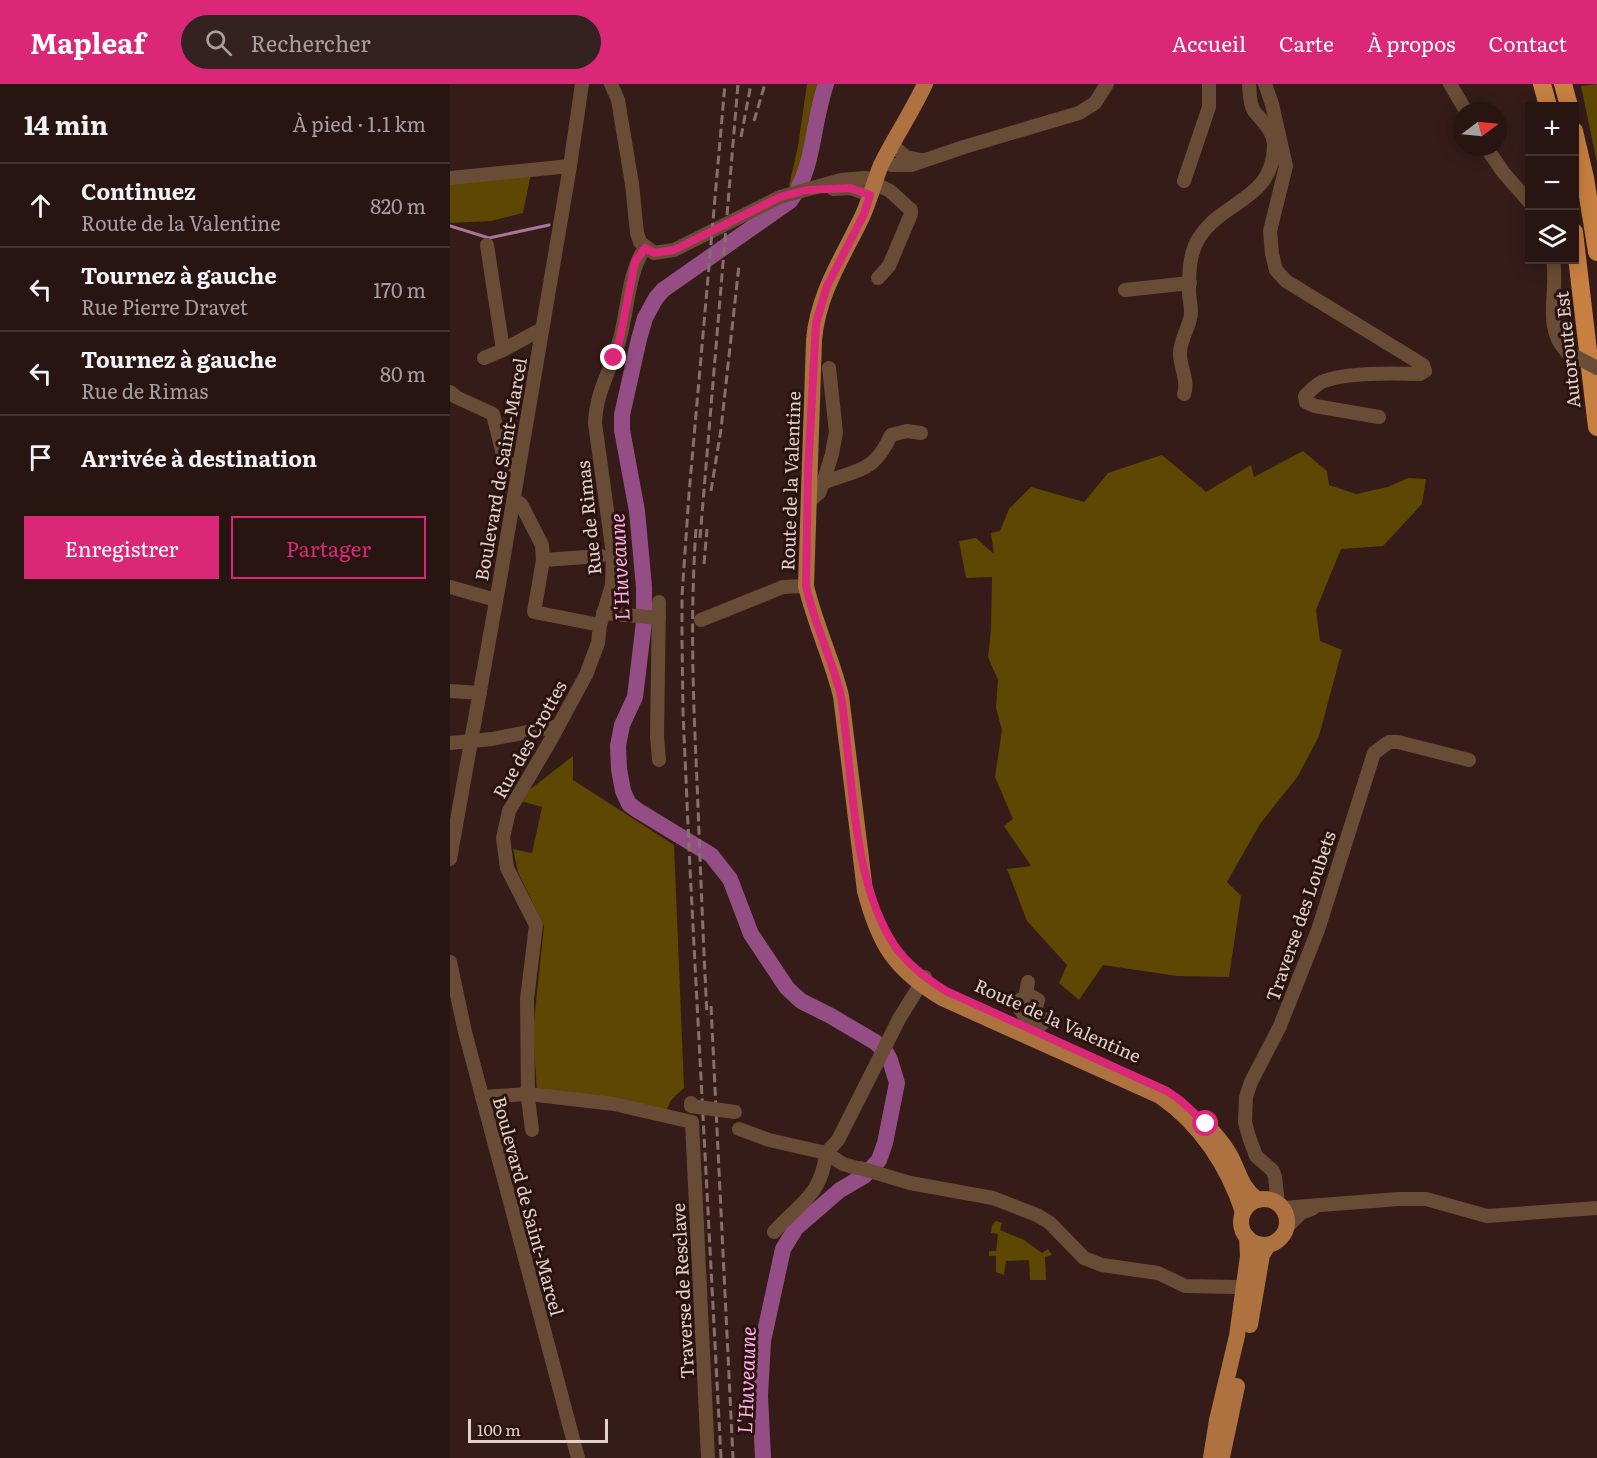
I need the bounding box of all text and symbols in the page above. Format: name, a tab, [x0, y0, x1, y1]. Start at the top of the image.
search box	[181, 15, 601, 69]
text: Mapleaf	[30, 21, 145, 63]
icon: search	[202, 26, 235, 59]
text: Rechercher	[250, 26, 371, 59]
text: Accueil	[1172, 27, 1246, 58]
text: Carte	[1279, 27, 1334, 58]
text: À propos	[1367, 27, 1456, 58]
text: Contact	[1489, 27, 1567, 58]
north arrow	[1453, 102, 1507, 156]
map controls	[1525, 102, 1579, 264]
button: +	[1525, 102, 1579, 156]
text: 14 min	[24, 104, 108, 143]
text: À pied · 1.1 km	[293, 108, 426, 138]
button: −	[1525, 156, 1579, 210]
text: Continuez	[81, 174, 196, 207]
icon: ahead	[24, 189, 57, 222]
text: 820 m	[370, 190, 426, 220]
text: Route de la Valentine	[81, 207, 281, 237]
button: layers	[1525, 210, 1579, 264]
text: Tournez à gauche	[81, 258, 277, 291]
icon: left	[24, 273, 57, 306]
text: 170 m	[373, 274, 426, 304]
street label: Autoroute Est	[1547, 289, 1587, 410]
text: Rue Pierre Dravet	[81, 291, 248, 321]
text: Tournez à gauche	[81, 342, 277, 375]
route end	[600, 344, 626, 370]
street label: Boulevard de Saint-Marcel	[467, 355, 533, 583]
icon: left	[24, 357, 57, 390]
text: 80 m	[380, 358, 426, 388]
text: Rue de Rimas	[81, 375, 208, 405]
street label: Route de la Valentine	[773, 391, 807, 571]
icon: arrive	[24, 441, 57, 474]
text: Arrivée à destination	[81, 441, 317, 474]
street label: Rue de Rimas	[569, 460, 607, 576]
water label: L'Huveaune	[600, 513, 636, 621]
button: Enregistrer	[24, 516, 219, 579]
button: Partager	[231, 516, 426, 579]
street label: Rue des Crottes	[485, 675, 573, 803]
street label: Traverse des Loubets	[1258, 827, 1342, 1005]
street label: Route de la Valentine	[970, 971, 1146, 1069]
street label: Boulevard de Saint-Marcel	[487, 1093, 571, 1319]
route start	[1192, 1110, 1218, 1136]
street label: Traverse de Resclave	[664, 1202, 700, 1380]
water label: L'Huveaune	[728, 1326, 762, 1434]
scale bar	[468, 1416, 608, 1444]
text: 100 m	[477, 1417, 521, 1441]

